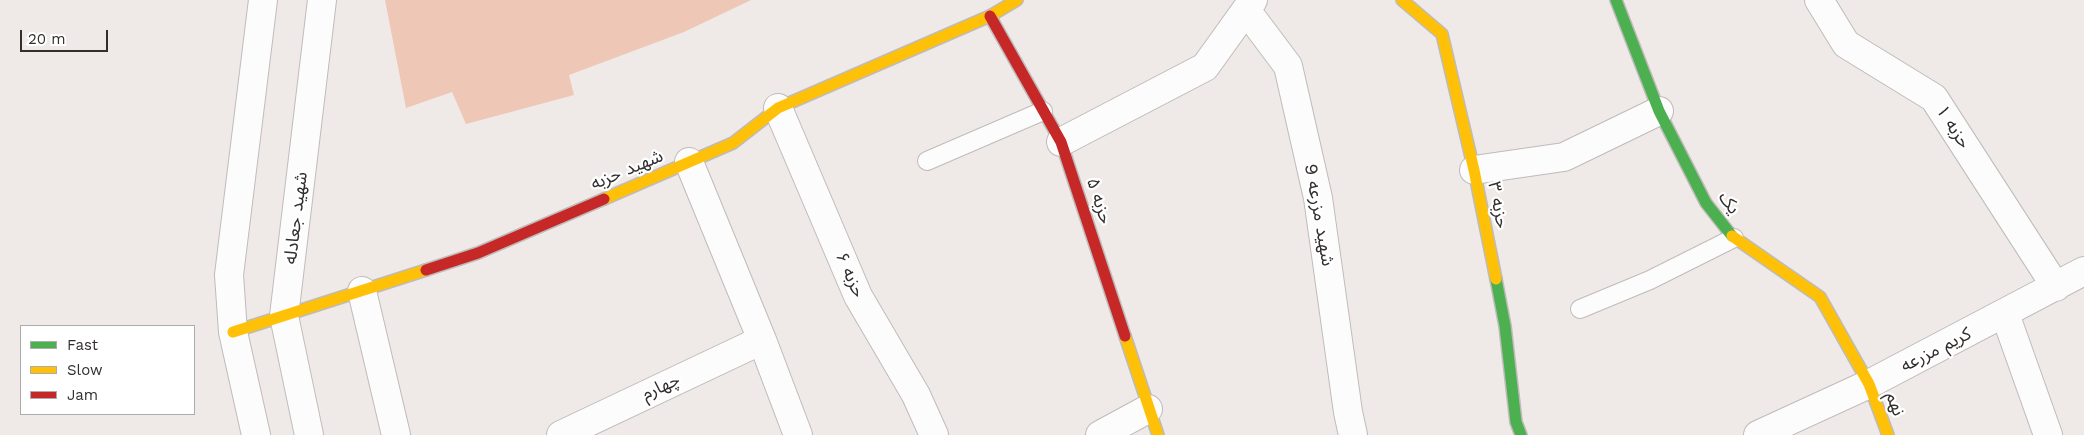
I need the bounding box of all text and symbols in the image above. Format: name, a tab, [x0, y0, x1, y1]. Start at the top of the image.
scale bar	[22, 20, 110, 52]
text: 20 m	[28, 30, 66, 48]
street label: حزبه ۱	[1931, 101, 1975, 153]
street label: شهید حزبه	[588, 145, 666, 195]
street label: شهید مزرعه 9	[1299, 162, 1339, 268]
street label: شهید جعادله	[280, 171, 312, 265]
street label: حزبه ۵	[1081, 175, 1117, 227]
street label: حزبه ۳	[1483, 180, 1513, 230]
street label: یک	[1714, 187, 1744, 219]
street label: حزبه ۶	[831, 249, 869, 301]
street label: کریم مزرعه	[1897, 323, 1975, 377]
legend	[20, 325, 195, 415]
text: Fast	[67, 336, 98, 354]
text: Slow	[67, 361, 103, 379]
street label: چهارم	[639, 369, 683, 405]
text: Jam	[67, 386, 98, 404]
street label: نهم	[1881, 389, 1909, 419]

